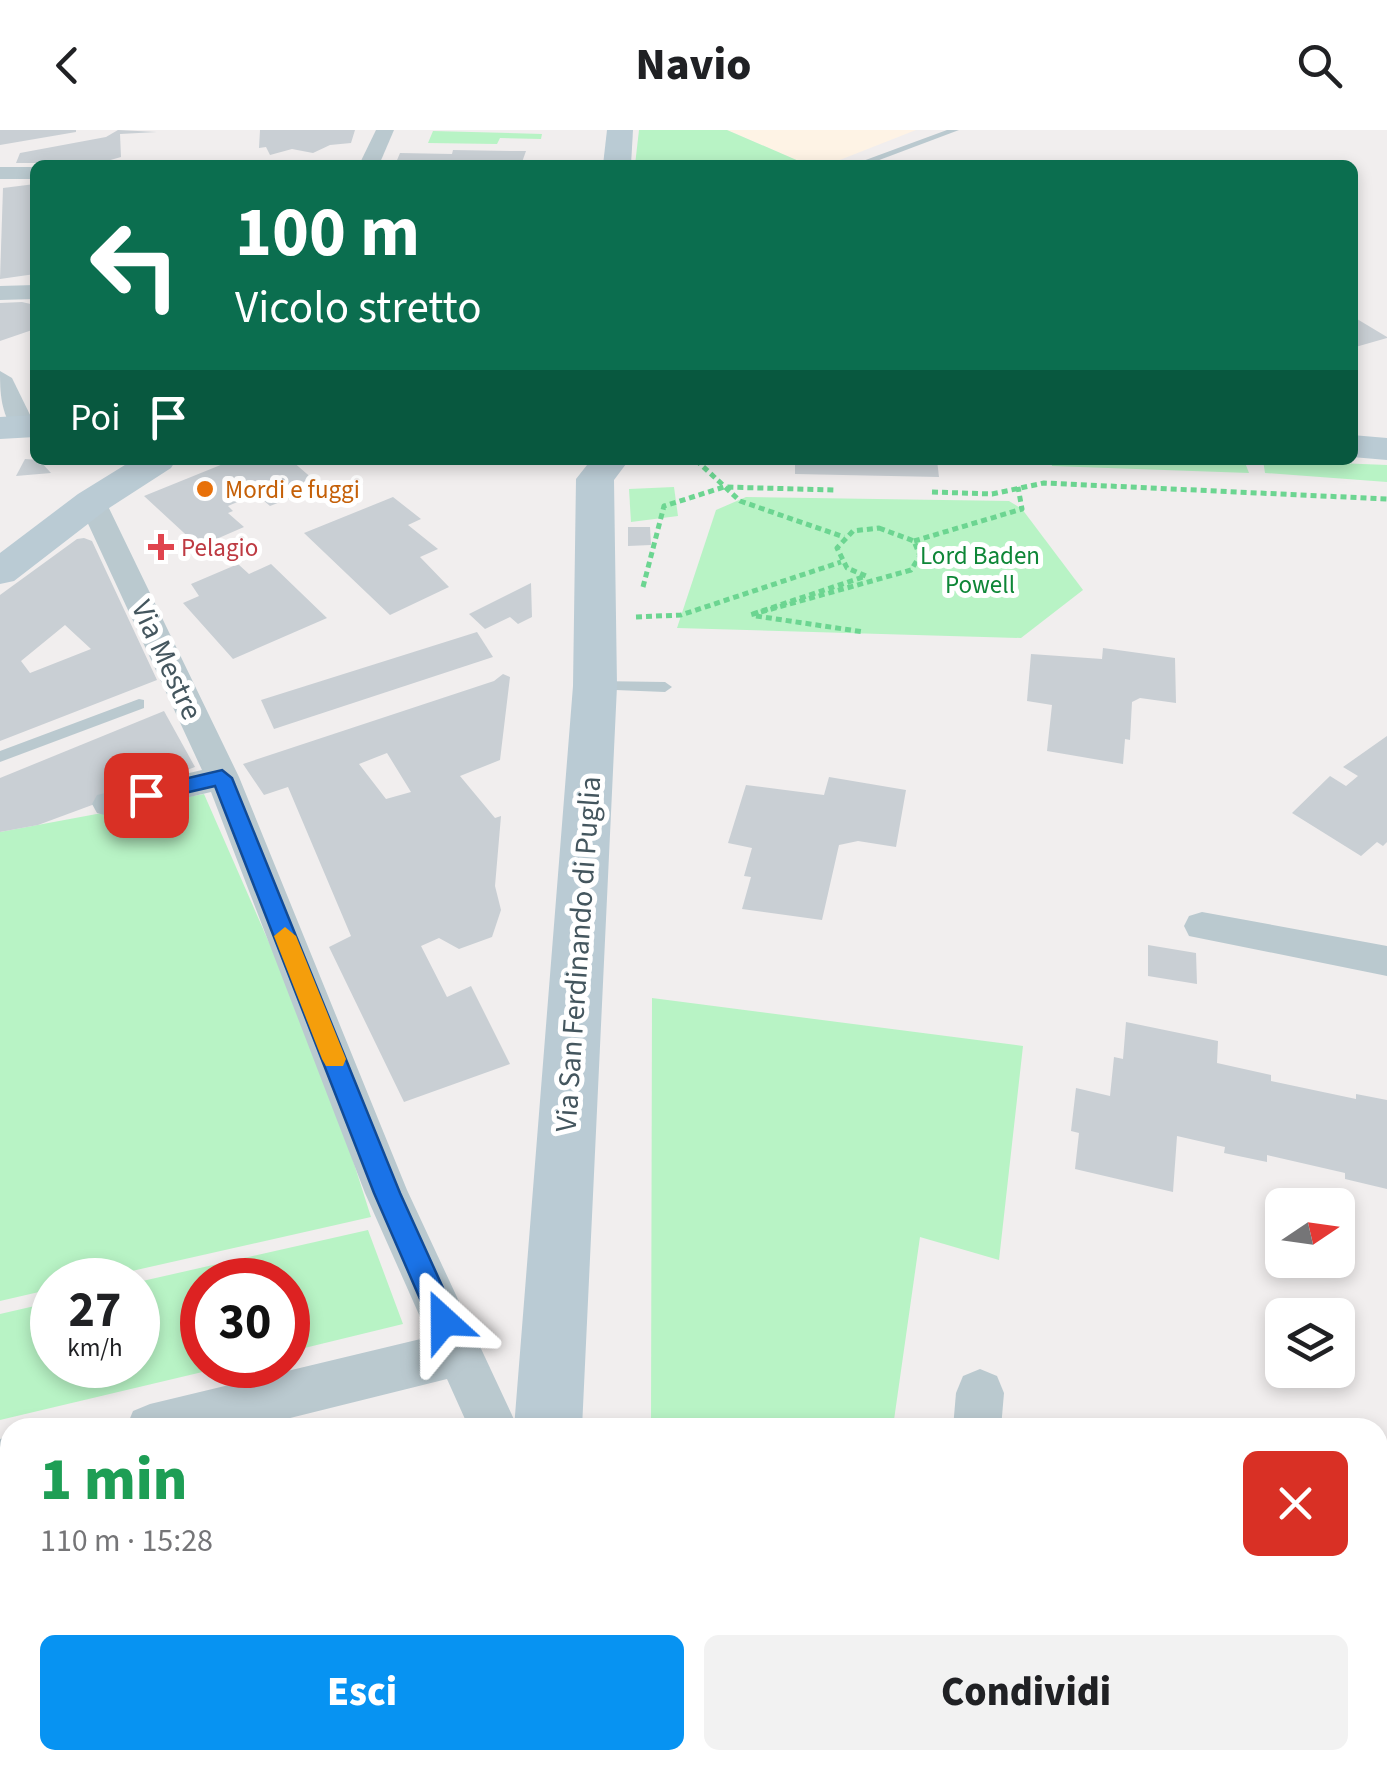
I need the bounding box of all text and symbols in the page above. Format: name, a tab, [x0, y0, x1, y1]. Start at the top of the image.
text: Navio	[636, 33, 751, 97]
icon: back	[40, 38, 95, 93]
icon: search	[1292, 38, 1347, 93]
text: 100 m	[235, 183, 420, 283]
icon: left	[70, 200, 200, 330]
text: Vicolo stretto	[235, 276, 482, 340]
icon: arrive	[141, 390, 196, 445]
text: Poi	[70, 391, 121, 445]
place label: Mordi e fuggi	[225, 472, 360, 508]
marker: Mordi e fuggi	[194, 478, 216, 500]
place label: Pelagio	[181, 530, 258, 566]
marker: Pelagio	[150, 536, 172, 558]
park label: Lord Baden Powell	[920, 538, 1040, 603]
street label: Via Mestre	[120, 593, 213, 727]
pin	[104, 753, 189, 838]
icon: arrive	[119, 768, 174, 823]
street label: Via San Ferdinando di Puglia	[545, 775, 612, 1133]
north arrow	[1265, 1188, 1355, 1278]
map controls	[1265, 1188, 1355, 1388]
speed limit sign: 30	[180, 1258, 310, 1388]
position arrow	[392, 1269, 496, 1373]
text: 27	[69, 1275, 121, 1346]
button: layers	[1265, 1298, 1355, 1388]
text: km/h	[67, 1330, 123, 1366]
text: 1 min	[40, 1438, 187, 1523]
button: close	[1243, 1451, 1348, 1556]
text: 110 m · 15:28	[40, 1518, 213, 1564]
button: Esci	[40, 1635, 684, 1750]
button: Condividi	[704, 1635, 1348, 1750]

